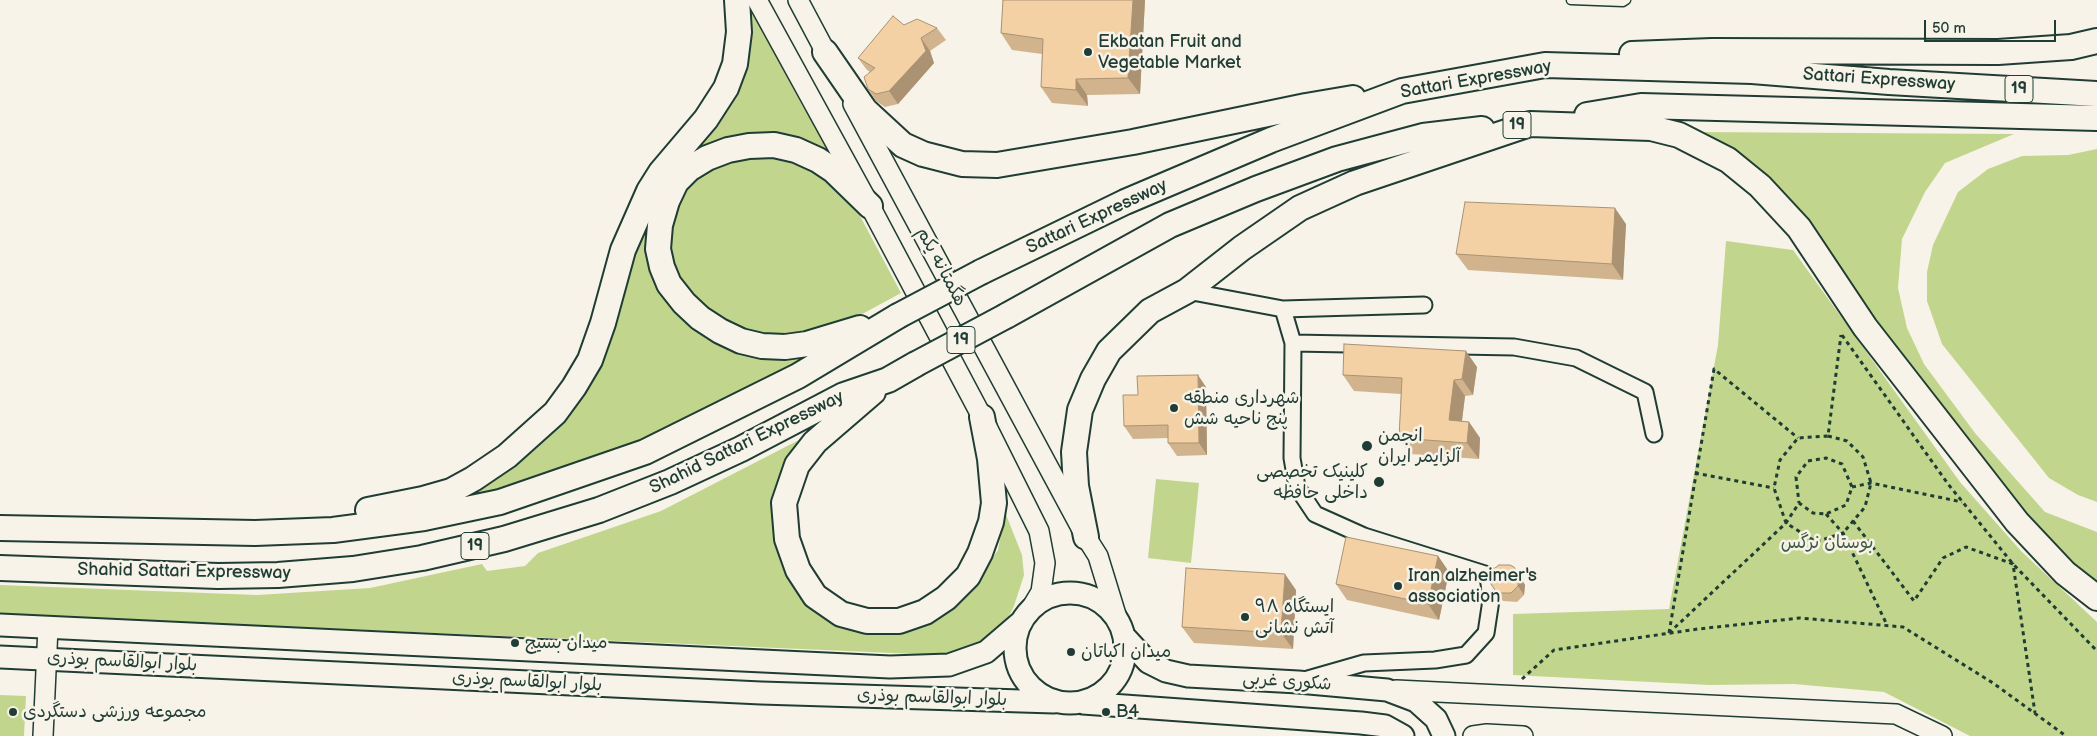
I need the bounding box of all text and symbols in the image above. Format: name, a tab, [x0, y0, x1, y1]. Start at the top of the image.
scale bar	[1927, 10, 2060, 42]
text: 50 m	[1932, 19, 1966, 38]
place label: Ekbatan Fruit and Vegetable Market	[1098, 31, 1242, 74]
marker: Ekbatan Fruit and Vegetable Market	[1082, 46, 1094, 58]
street label: Sattari Expressway	[1399, 56, 1553, 104]
street label: Sattari Expressway	[1802, 64, 1956, 96]
road number: 19	[2005, 76, 2033, 102]
road number: 19	[1503, 112, 1531, 138]
street label: Sattari Expressway	[1023, 175, 1171, 259]
street label: هگمتانه یکم	[911, 224, 971, 310]
road number: 19	[947, 326, 975, 354]
street label: Shahid Sattari Expressway	[646, 387, 848, 499]
place label: شهرداری منطقه پنج ناحیه شش	[1184, 387, 1300, 429]
marker: شهرداری منطقه پنج ناحیه شش	[1168, 402, 1180, 414]
place label: انجمن آلزایمر ایران	[1378, 425, 1460, 468]
marker: انجمن آلزایمر ایران	[1360, 439, 1374, 453]
place label: کلینیک تخصصی داخلی حافظه	[1256, 461, 1368, 504]
marker: کلینیک تخصصی داخلی حافظه	[1372, 475, 1386, 489]
road number: 19	[461, 532, 489, 560]
park label: بوستان نرگس	[1781, 532, 1873, 554]
street label: Shahid Sattari Expressway	[77, 559, 291, 585]
place label: Iran alzheimer's association	[1408, 565, 1537, 608]
marker: Iran alzheimer's association	[1392, 580, 1404, 592]
place label: ایستگاه ۹۸ آتش نشانی	[1255, 596, 1334, 638]
marker: ایستگاه ۹۸ آتش نشانی	[1239, 611, 1251, 623]
place label: میدان بسیج	[525, 632, 607, 654]
marker: میدان بسیج	[509, 637, 521, 649]
place label: میدان اکباتان	[1081, 641, 1171, 663]
marker: میدان اکباتان	[1065, 646, 1077, 658]
street label: بلوار ابوالقاسم بوذری	[46, 647, 198, 677]
street label: بلوار ابوالقاسم بوذری	[451, 667, 603, 697]
street label: شکوری غربی	[1242, 668, 1332, 696]
street label: بلوار ابوالقاسم بوذری	[856, 685, 1008, 711]
place label: مجموعه ورزشی دستگردی	[23, 701, 206, 723]
place label: B4	[1116, 701, 1139, 723]
marker: مجموعه ورزشی دستگردی	[7, 706, 19, 718]
marker: B4	[1100, 706, 1112, 718]

